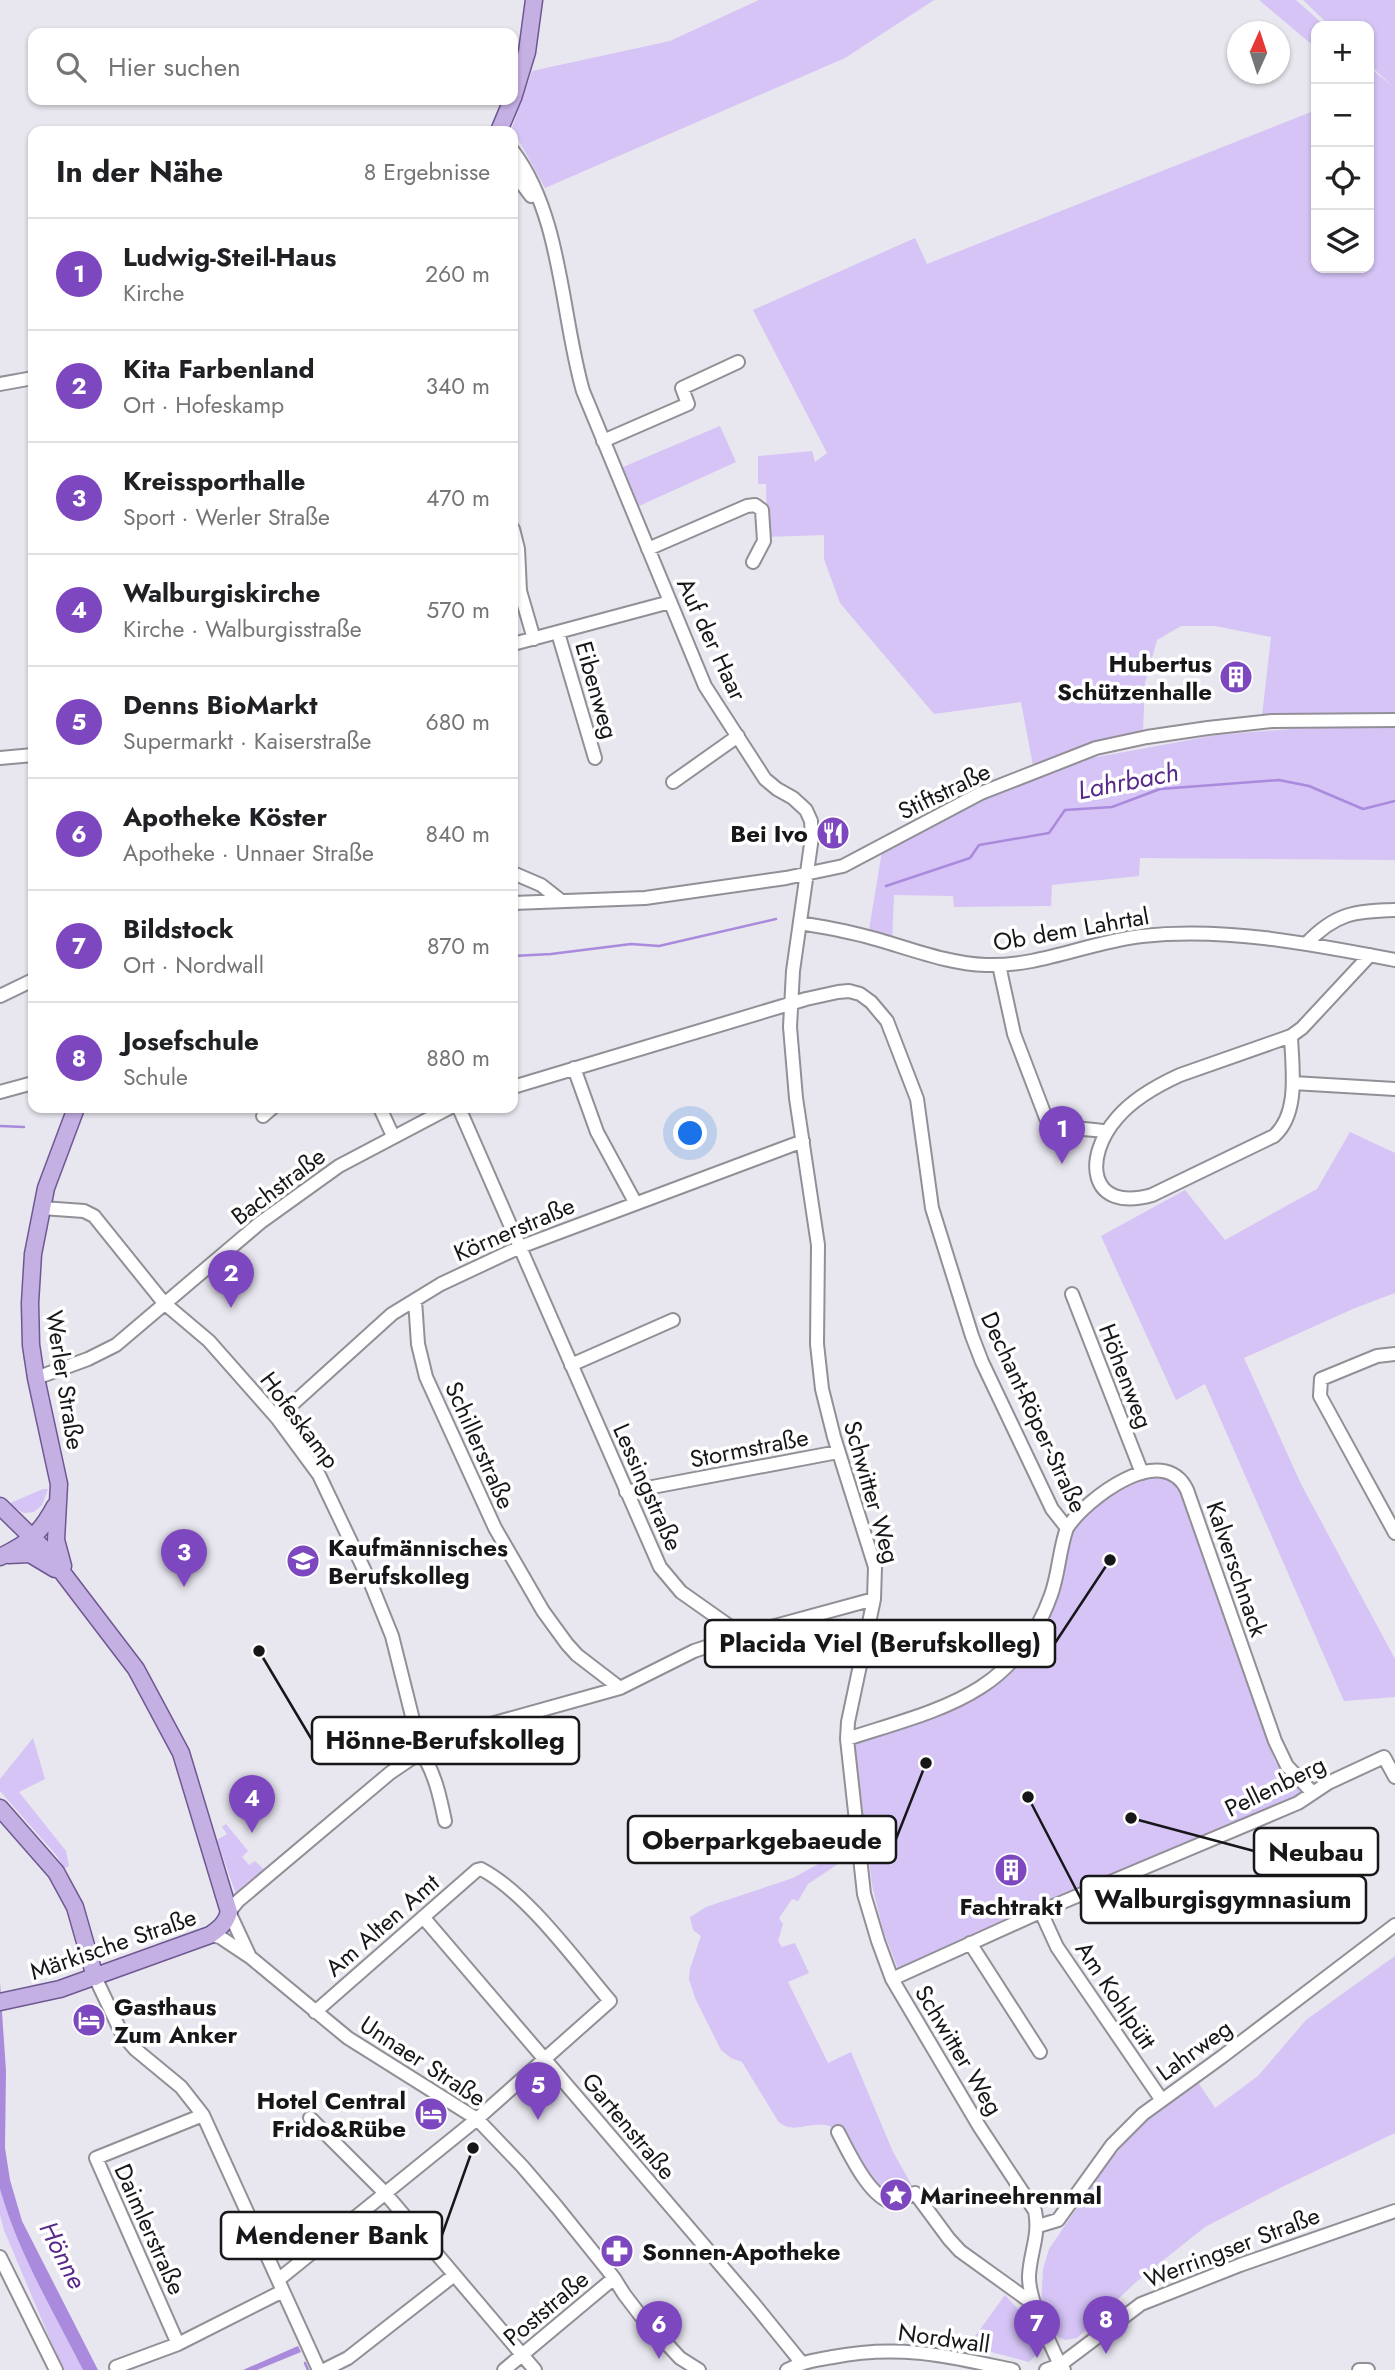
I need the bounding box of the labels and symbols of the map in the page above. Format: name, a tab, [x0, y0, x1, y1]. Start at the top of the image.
north arrow	[1227, 21, 1290, 84]
street label: Auf der Haar	[668, 572, 756, 707]
street label: Eibenweg	[566, 637, 628, 743]
place label: Hubertus Schützenhalle	[1057, 646, 1212, 709]
building icon: Hubertus Schützenhalle	[1217, 658, 1255, 696]
water label: Lahrbach	[1074, 753, 1182, 809]
street label: Stiftstraße	[892, 754, 996, 828]
restaurant icon: Bei Ivo	[814, 814, 852, 852]
place label: Bei Ivo	[730, 816, 808, 851]
street label: Ob dem Lahrtal	[990, 898, 1152, 960]
pin: 1	[1039, 1106, 1085, 1164]
your location	[673, 1116, 707, 1150]
street label: Bachstraße	[223, 1139, 333, 1233]
street label: Körnerstraße	[448, 1188, 580, 1270]
pin: 2	[208, 1250, 254, 1308]
street label: Dechant-Röper-Straße	[972, 1306, 1096, 1518]
street label: Werler Straße	[37, 1308, 93, 1452]
street label: Höhenweg	[1090, 1319, 1162, 1433]
street label: Hofeskamp	[252, 1364, 348, 1476]
street label: Schillerstraße	[436, 1376, 524, 1514]
street label: Schwitter Weg	[835, 1417, 909, 1567]
street label: Lessingstraße	[604, 1418, 692, 1556]
street label: Stormstraße	[687, 1419, 811, 1477]
street label: Kalverschnack	[1197, 1496, 1277, 1642]
pin: 3	[161, 1529, 207, 1587]
place label: Kaufmännisches Berufskolleg	[328, 1530, 508, 1593]
school or university icon: Kaufmännisches Berufskolleg	[284, 1542, 322, 1580]
callout: Placida Viel (Berufskolleg)	[705, 1620, 1055, 1667]
text: Placida Viel (Berufskolleg)	[719, 1624, 1041, 1662]
callout: Hönne-Berufskolleg	[312, 1717, 579, 1764]
text: Hönne-Berufskolleg	[325, 1721, 565, 1759]
street label: Pellenberg	[1219, 1747, 1331, 1825]
pin: 4	[229, 1775, 275, 1833]
callout: Oberparkgebaeude	[628, 1816, 896, 1863]
text: Oberparkgebaeude	[642, 1821, 882, 1859]
callout: Neubau	[1254, 1828, 1378, 1875]
text: Neubau	[1268, 1833, 1364, 1871]
building icon: Fachtrakt	[992, 1851, 1030, 1889]
street label: Am Alten Amt	[317, 1865, 447, 1985]
callout: Walburgisgymnasium	[1081, 1876, 1366, 1923]
text: Walburgisgymnasium	[1094, 1880, 1352, 1918]
place label: Fachtrakt	[960, 1889, 1063, 1924]
street label: Märkische Straße	[25, 1899, 201, 1989]
street label: Am Kohlpütt	[1067, 1934, 1165, 2056]
street label: Schwitter Weg	[906, 1978, 1012, 2122]
place label: Gasthaus Zum Anker	[114, 1989, 238, 2052]
hotel icon: Gasthaus Zum Anker	[70, 2001, 108, 2039]
street label: Unnaer Straße	[353, 2007, 493, 2115]
street label: Lahrweg	[1149, 2011, 1239, 2089]
pin: 5	[515, 2062, 561, 2120]
street label: Gartenstraße	[574, 2065, 684, 2187]
place label: Hotel Central Frido&Rübe	[257, 2083, 406, 2146]
hotel icon: Hotel Central Frido&Rübe	[412, 2095, 450, 2133]
street label: Daimlerstraße	[106, 2158, 194, 2300]
place icon: Marineehrenmal	[877, 2176, 915, 2214]
place label: Marineehrenmal	[920, 2178, 1102, 2213]
street label: Werringser Straße	[1139, 2197, 1325, 2297]
callout: Mendener Bank	[221, 2212, 442, 2259]
water label: Hönne	[30, 2215, 96, 2295]
text: Mendener Bank	[235, 2216, 429, 2254]
pharmacy icon: Sonnen-Apotheke	[598, 2232, 636, 2270]
place label: Sonnen-Apotheke	[642, 2234, 841, 2269]
street label: Poststraße	[496, 2262, 596, 2354]
pin: 8	[1083, 2296, 1129, 2354]
pin: 7	[1014, 2300, 1060, 2358]
pin: 6	[636, 2301, 682, 2359]
street label: Nordwall	[896, 2314, 992, 2362]

